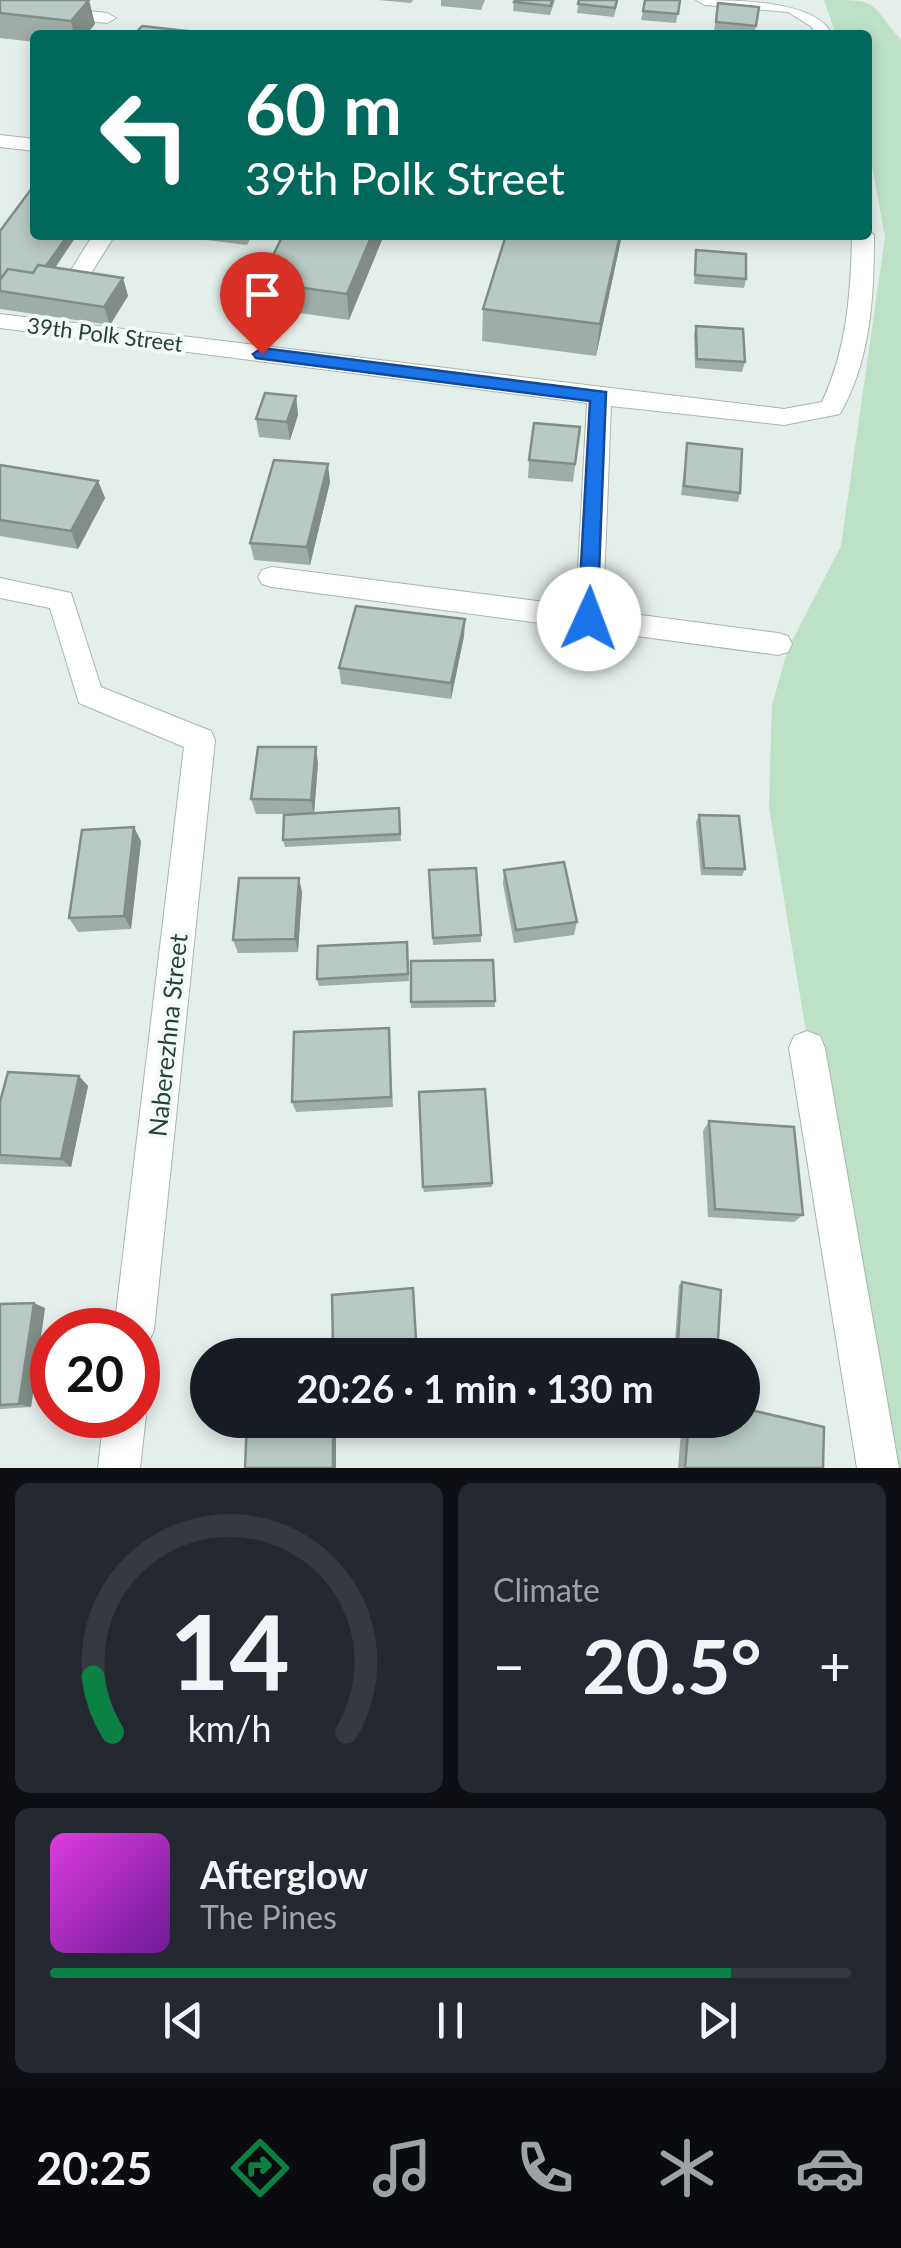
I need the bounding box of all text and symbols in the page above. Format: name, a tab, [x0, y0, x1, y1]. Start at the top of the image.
text: 60 m	[245, 66, 402, 150]
icon: left	[80, 70, 210, 200]
text: 39th Polk Street	[245, 151, 565, 205]
pin	[220, 252, 305, 355]
icon: arrive	[235, 267, 290, 322]
street label: 39th Polk Street	[26, 311, 184, 357]
position arrow	[537, 567, 641, 671]
street label: Naberezhna Street	[141, 932, 193, 1138]
speed limit sign: 20	[30, 1308, 160, 1438]
text: 20:26 · 1 min · 130 m	[296, 1365, 654, 1411]
text: Climate	[493, 1570, 600, 1609]
text: 14	[169, 1587, 289, 1712]
text: 20.5°	[582, 1620, 762, 1710]
text: −	[493, 1632, 525, 1698]
text: +	[819, 1632, 851, 1698]
text: km/h	[187, 1707, 271, 1750]
text: Afterglow	[200, 1851, 368, 1897]
text: The Pines	[200, 1897, 337, 1936]
icon: previous	[156, 1993, 211, 2048]
icon: pause	[423, 1993, 478, 2048]
icon: next	[690, 1993, 745, 2048]
icon: directions	[225, 2133, 295, 2203]
icon: music	[367, 2133, 437, 2203]
icon: phone	[510, 2133, 580, 2203]
icon: climate	[652, 2133, 722, 2203]
icon: car	[795, 2133, 865, 2203]
text: 20:25	[36, 2141, 152, 2195]

